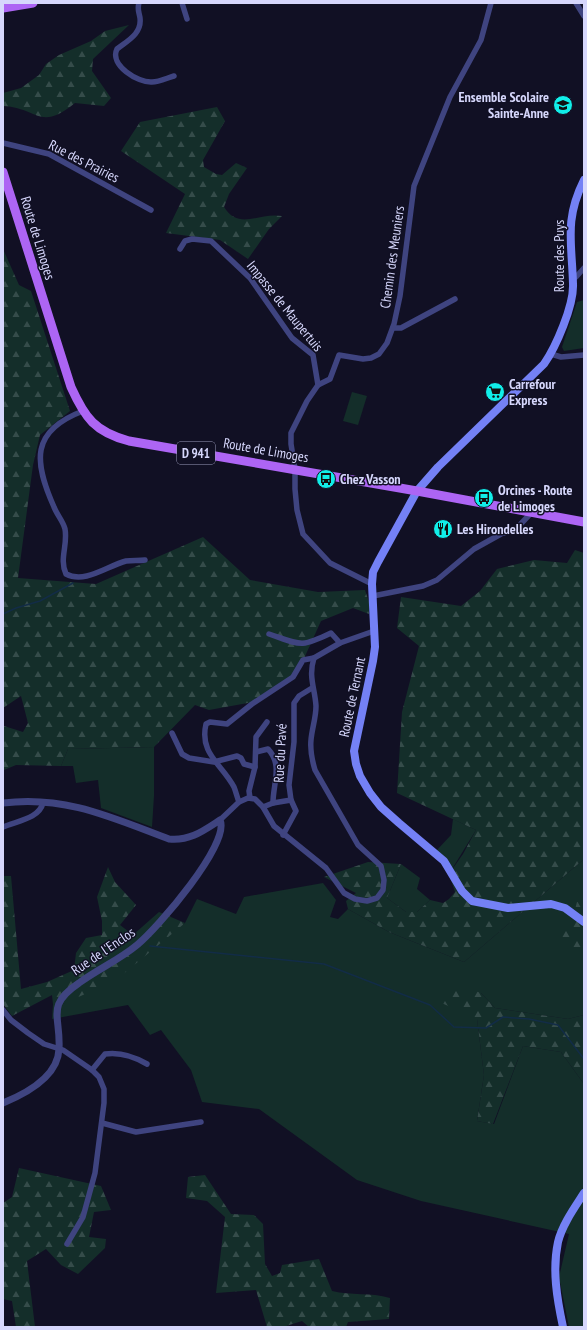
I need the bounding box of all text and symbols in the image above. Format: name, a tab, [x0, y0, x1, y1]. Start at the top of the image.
place label: Ensemble Scolaire Sainte-Anne	[459, 88, 549, 122]
school or university icon: Ensemble Scolaire Sainte-Anne	[552, 94, 574, 116]
street label: Rue des Prairies	[46, 136, 123, 187]
street label: Route de Limoges	[17, 194, 59, 282]
street label: Chemin des Meuniers	[376, 204, 408, 309]
street label: Route des Puys	[550, 220, 568, 292]
street label: Impasse de Maupertuis	[243, 257, 327, 355]
place label: Carrefour Express	[509, 375, 556, 409]
supermarket icon: Carrefour Express	[484, 381, 506, 403]
street label: Route de Limoges	[222, 434, 310, 466]
road number: D 941	[177, 442, 215, 464]
bus stop icon: Chez Vasson	[315, 468, 337, 490]
place label: Chez Vasson	[340, 470, 401, 488]
place label: Orcines - Route de Limoges	[498, 481, 573, 515]
bus stop icon: Orcines - Route de Limoges	[473, 487, 495, 509]
restaurant icon: Les Hirondelles	[432, 518, 454, 540]
place label: Les Hirondelles	[457, 520, 534, 538]
street label: Route de Ternant	[335, 655, 369, 739]
street label: Rue du Pavé	[269, 723, 291, 783]
street label: Rue de l'Enclos	[68, 923, 139, 979]

